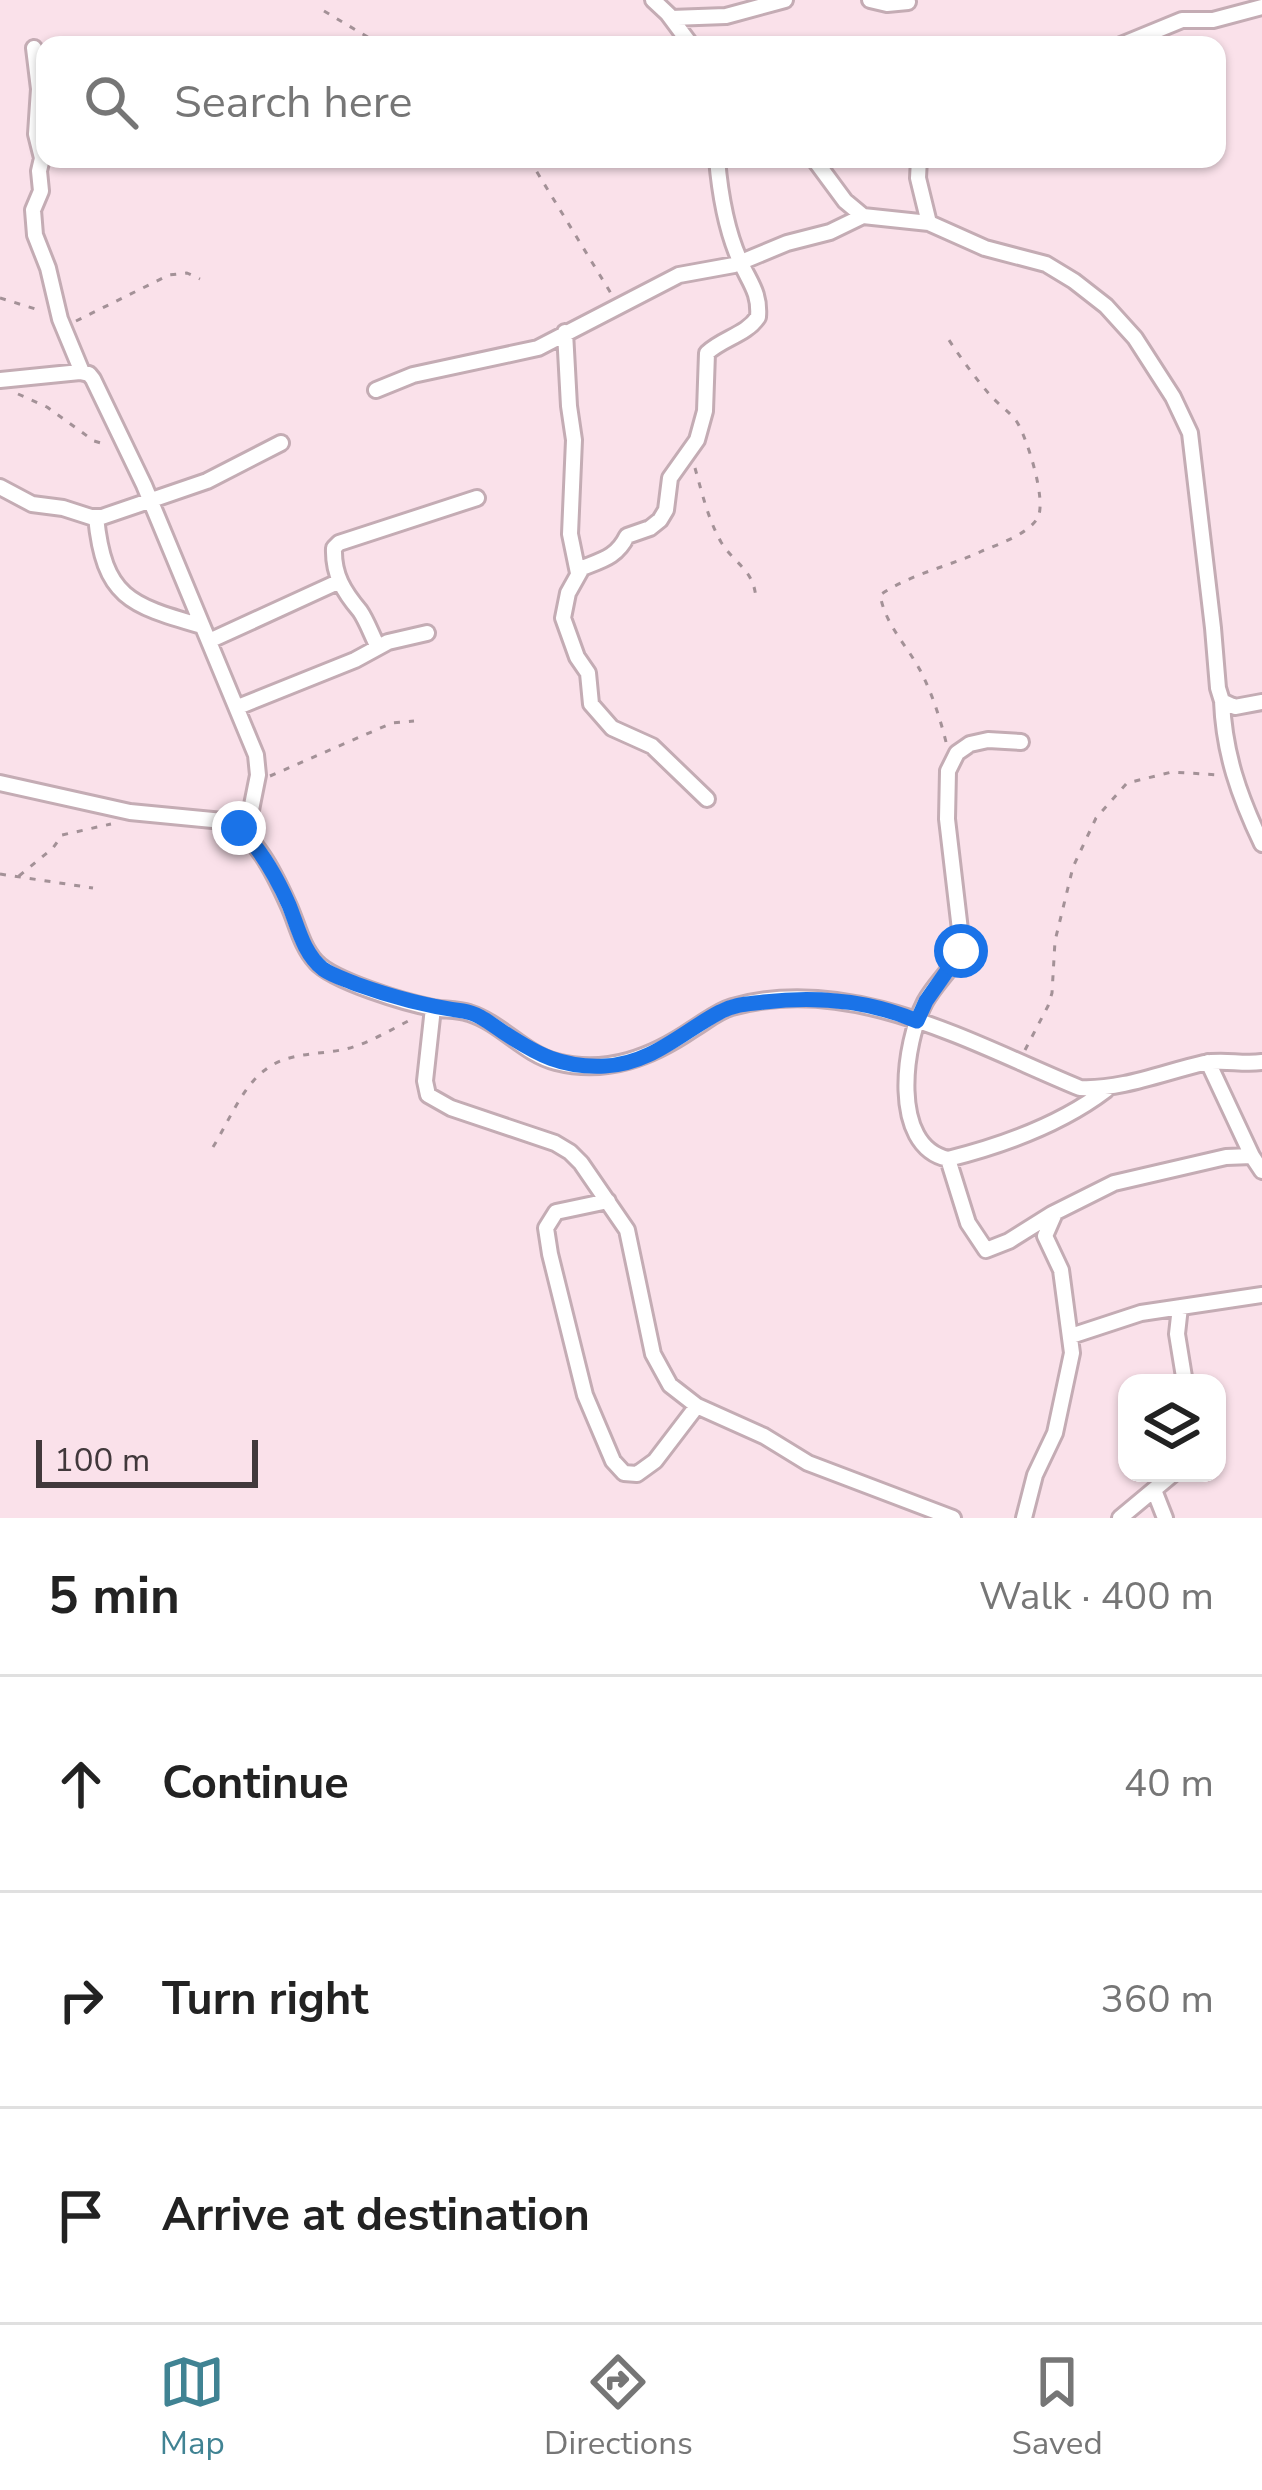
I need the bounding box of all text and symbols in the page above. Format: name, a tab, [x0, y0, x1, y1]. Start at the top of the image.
search box	[36, 36, 1226, 168]
icon: search	[78, 69, 144, 135]
text: Search here	[174, 72, 413, 133]
route end	[212, 801, 266, 855]
route start	[934, 924, 988, 978]
map controls	[1118, 1374, 1226, 1482]
button: layers	[1118, 1374, 1226, 1482]
scale bar	[36, 1434, 258, 1487]
text: 100 m	[54, 1438, 150, 1483]
text: 5 min	[48, 1561, 180, 1631]
text: Walk · 400 m	[979, 1570, 1214, 1623]
icon: ahead	[48, 1751, 114, 1817]
text: Continue	[162, 1753, 349, 1814]
text: 40 m	[1124, 1757, 1214, 1810]
icon: right	[48, 1967, 114, 2033]
text: Turn right	[162, 1969, 369, 2030]
text: 360 m	[1100, 1973, 1214, 2026]
icon: arrive	[48, 2183, 114, 2249]
text: Arrive at destination	[162, 2185, 590, 2246]
tab: Map	[159, 2349, 225, 2466]
tab: Directions	[544, 2349, 693, 2466]
tab: Saved	[1011, 2349, 1103, 2466]

